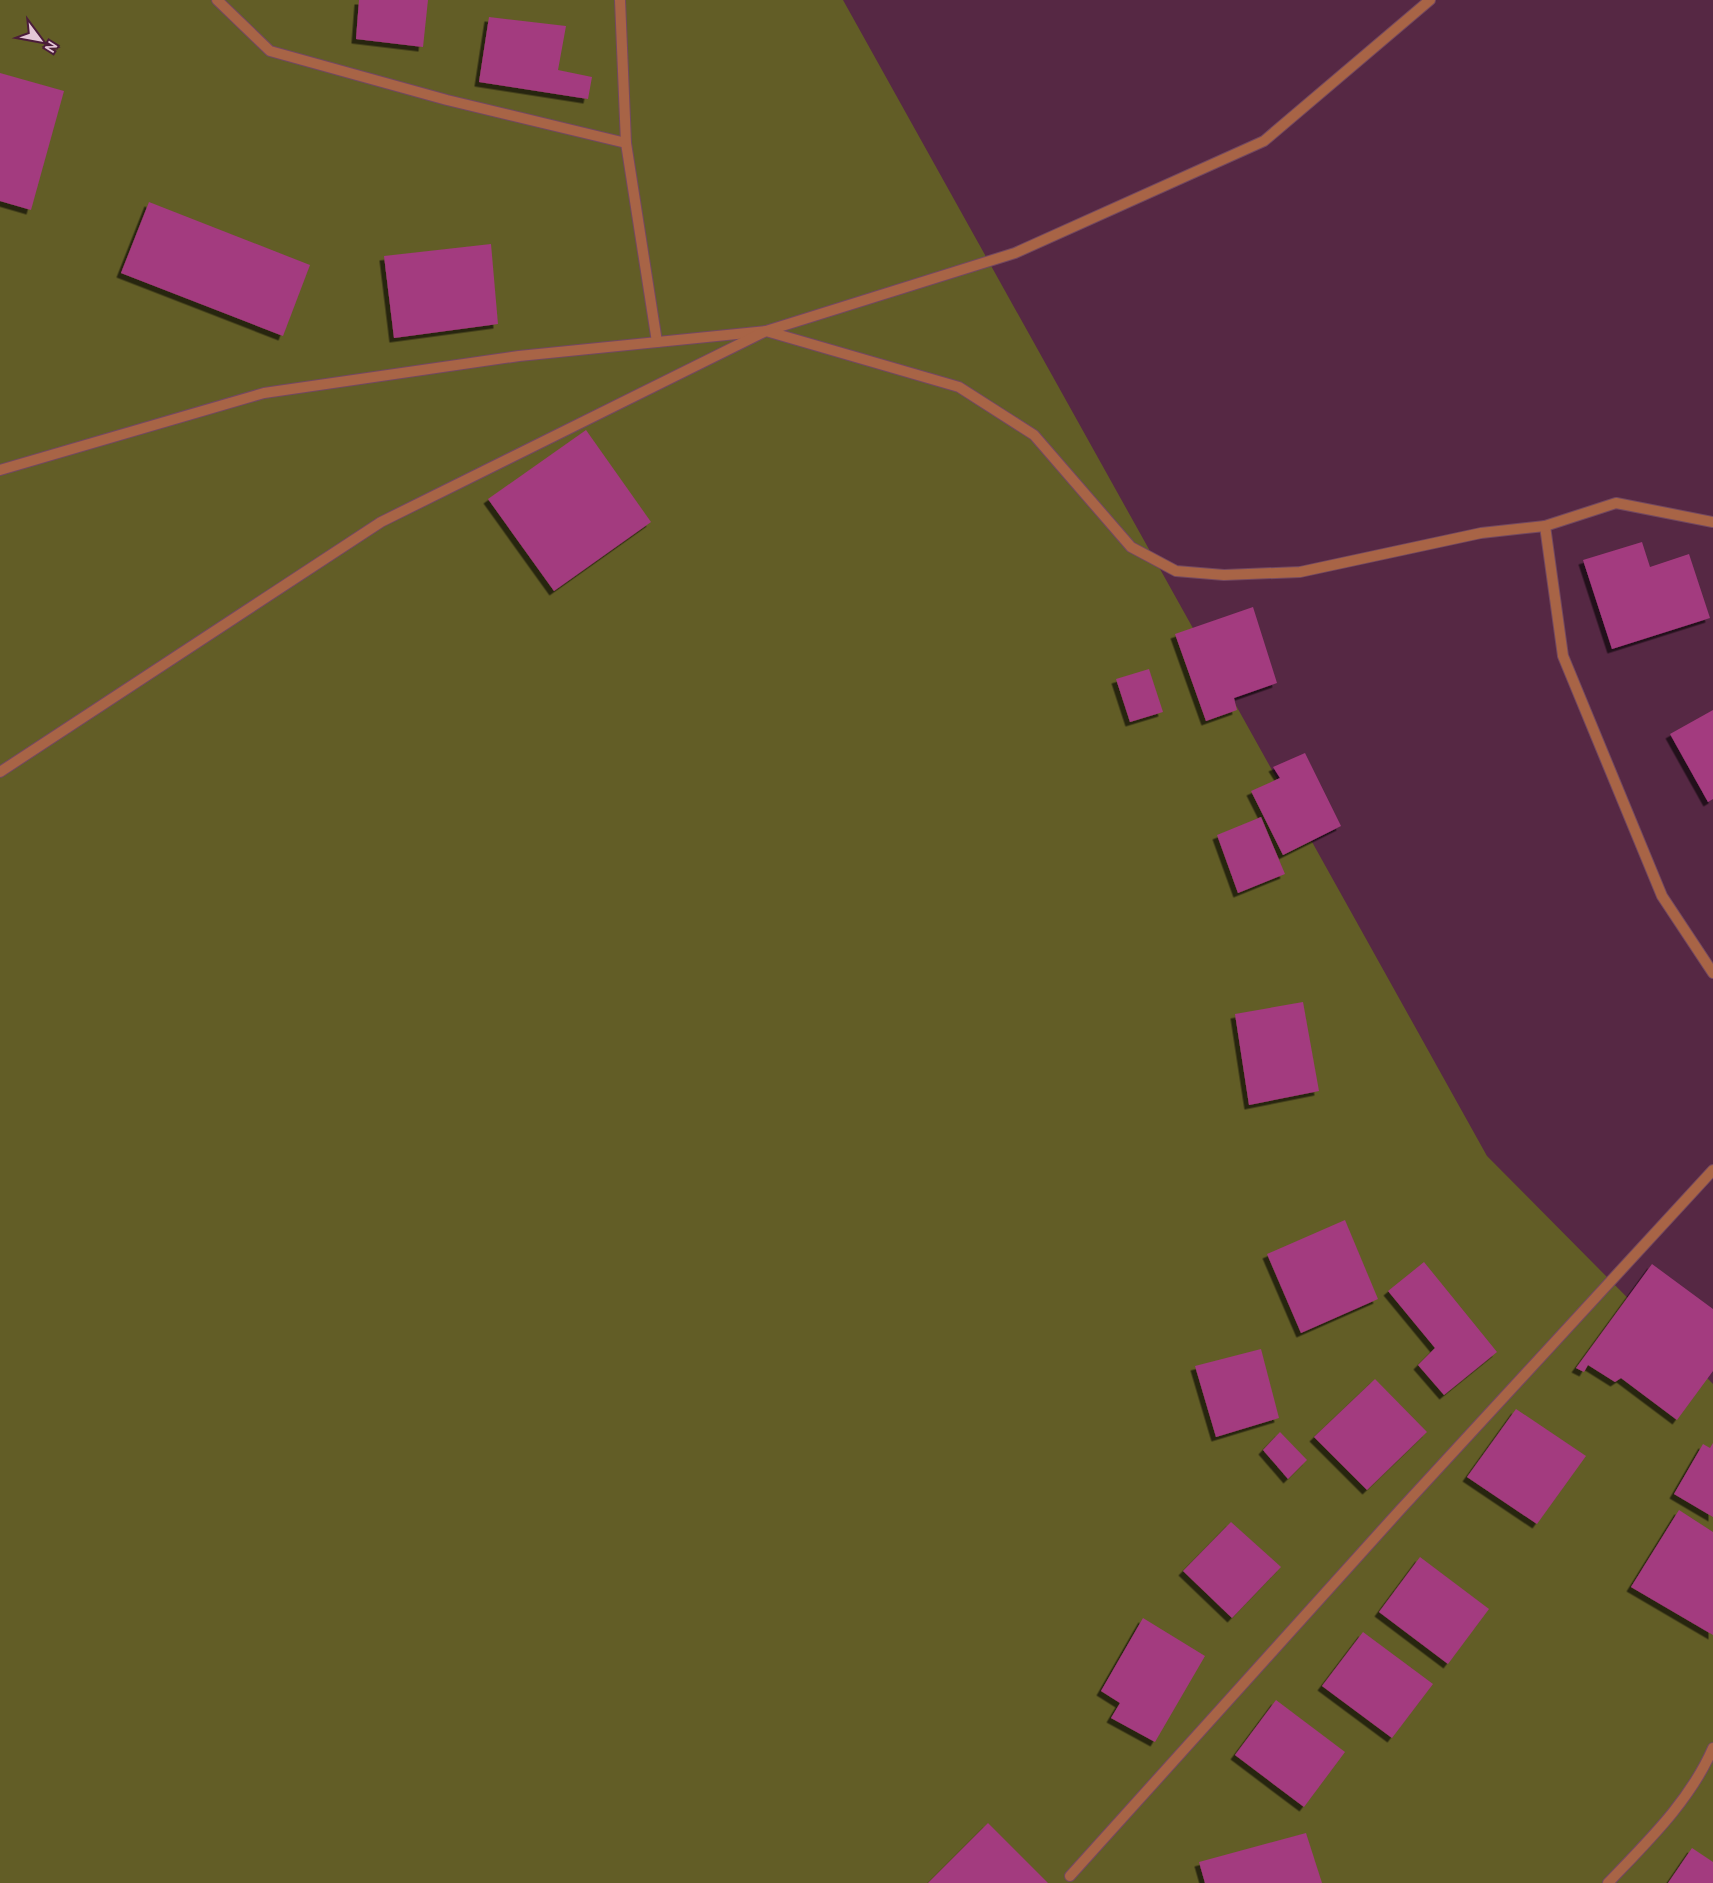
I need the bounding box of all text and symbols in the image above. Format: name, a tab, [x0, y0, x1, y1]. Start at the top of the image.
north arrow	[15, 15, 65, 65]
text: N	[41, 38, 62, 56]

